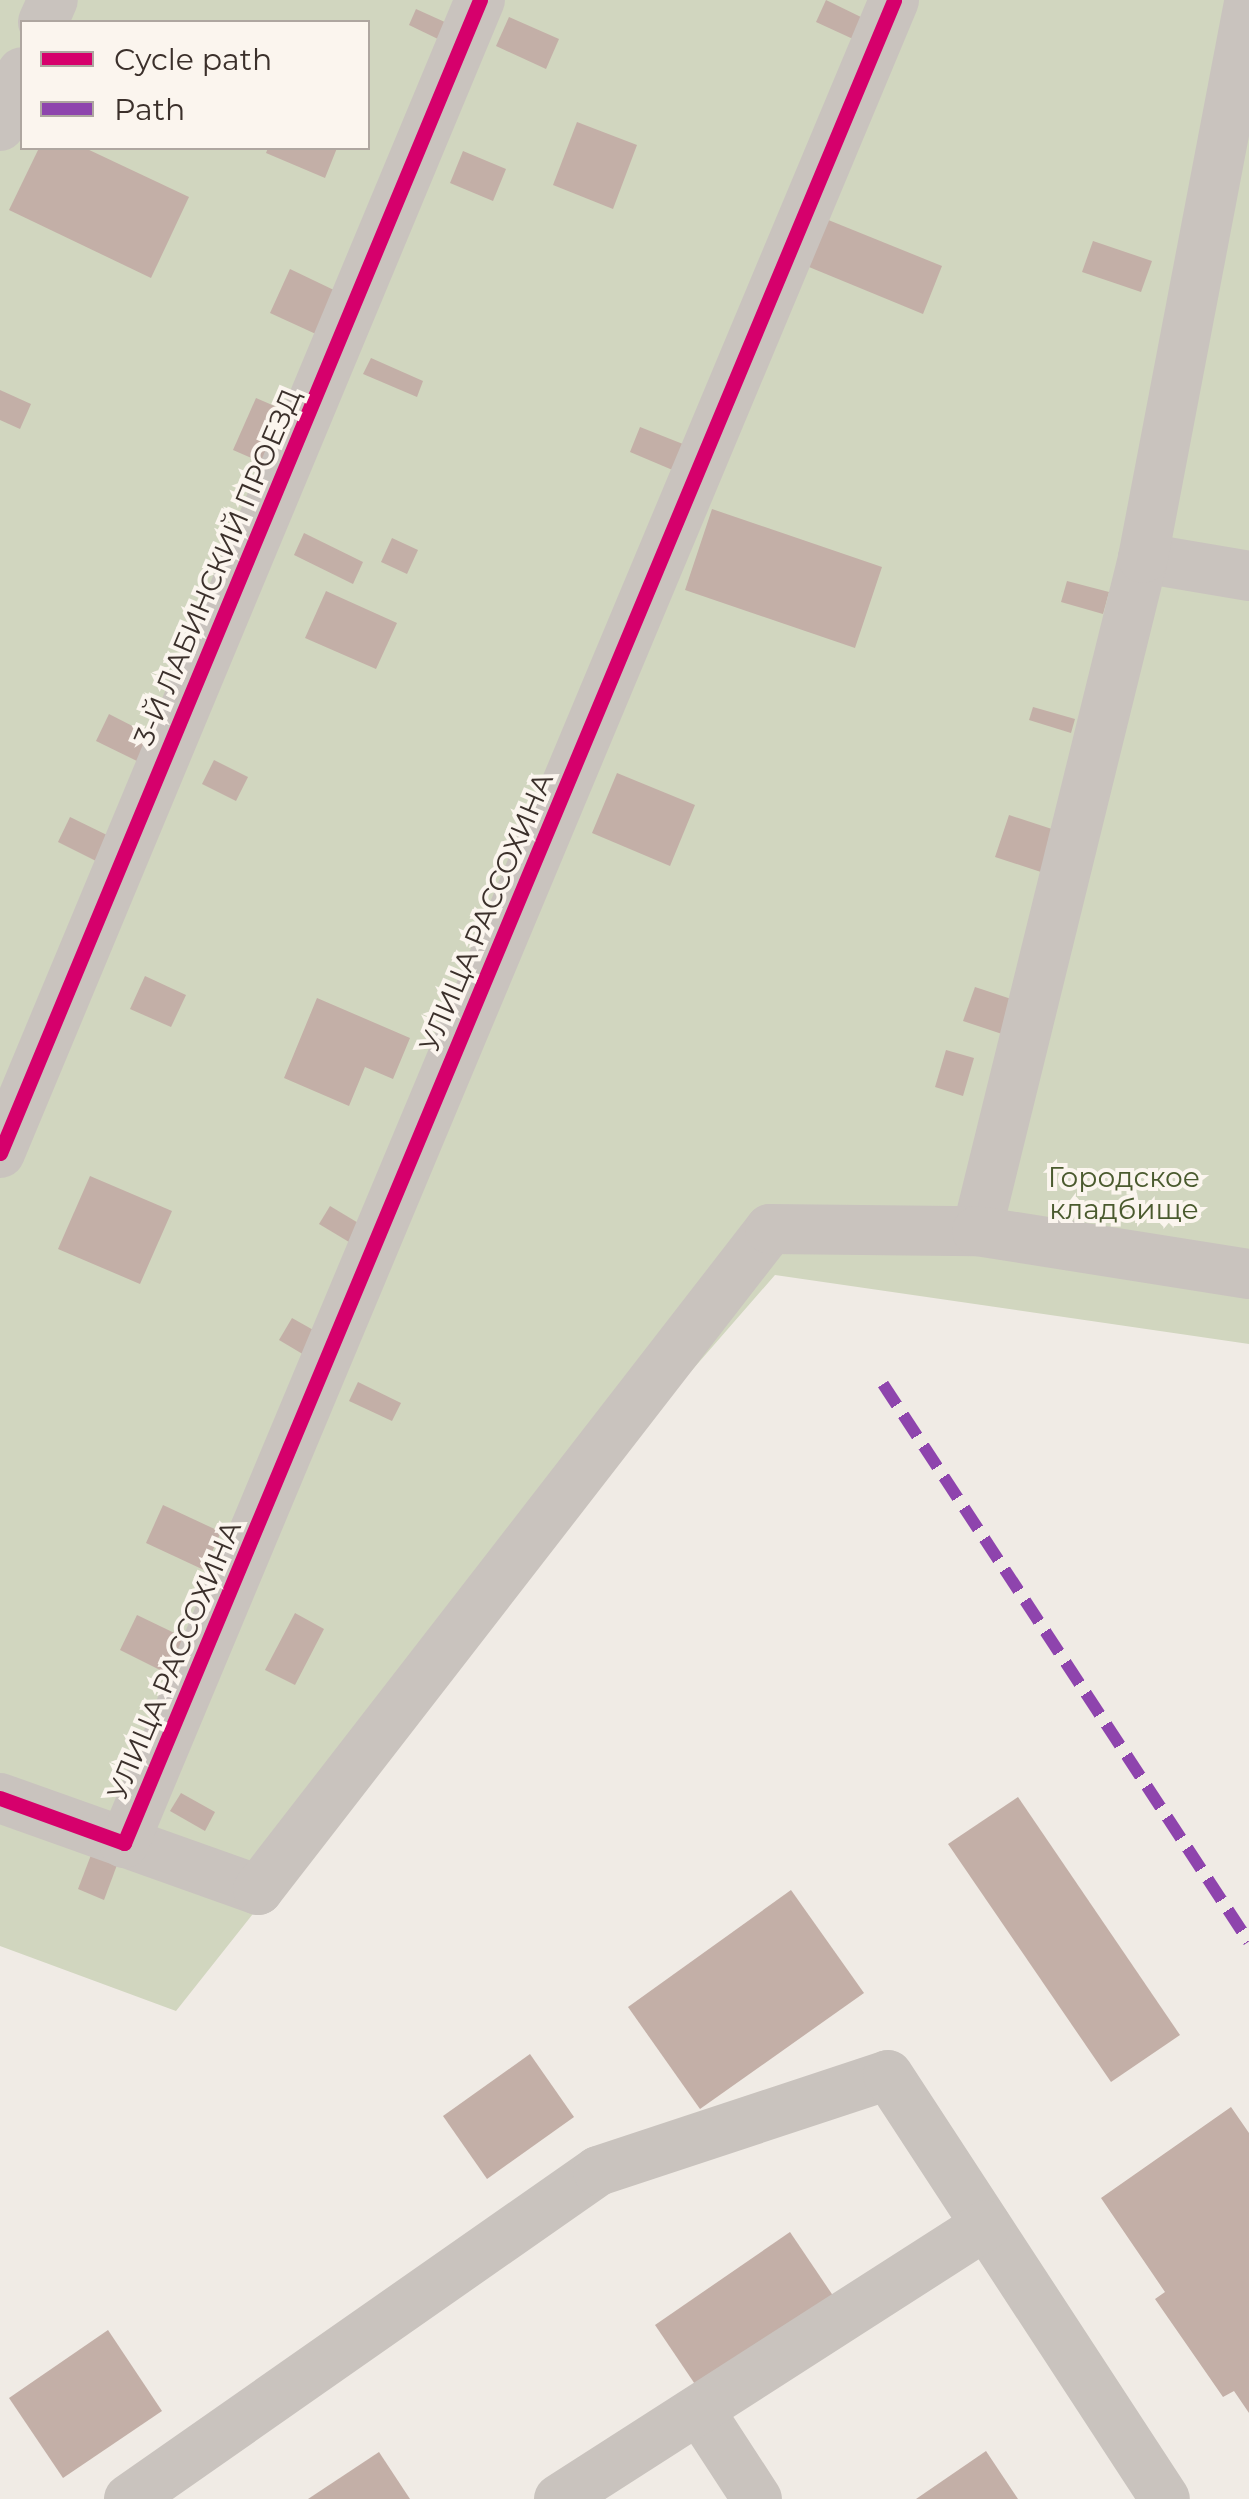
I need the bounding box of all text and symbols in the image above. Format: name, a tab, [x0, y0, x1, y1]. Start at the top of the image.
legend	[20, 20, 370, 150]
text: Cycle path	[114, 41, 272, 78]
text: Path	[114, 91, 185, 128]
street label: 3-Й ЛАБИНСКИЙ ПРОЕЗД	[127, 384, 307, 750]
street label: УЛИЦА РАССОХИНА	[412, 767, 560, 1057]
park label: Городское кладбище	[1048, 1160, 1200, 1226]
street label: УЛИЦА РАССОХИНА	[100, 1515, 248, 1805]

